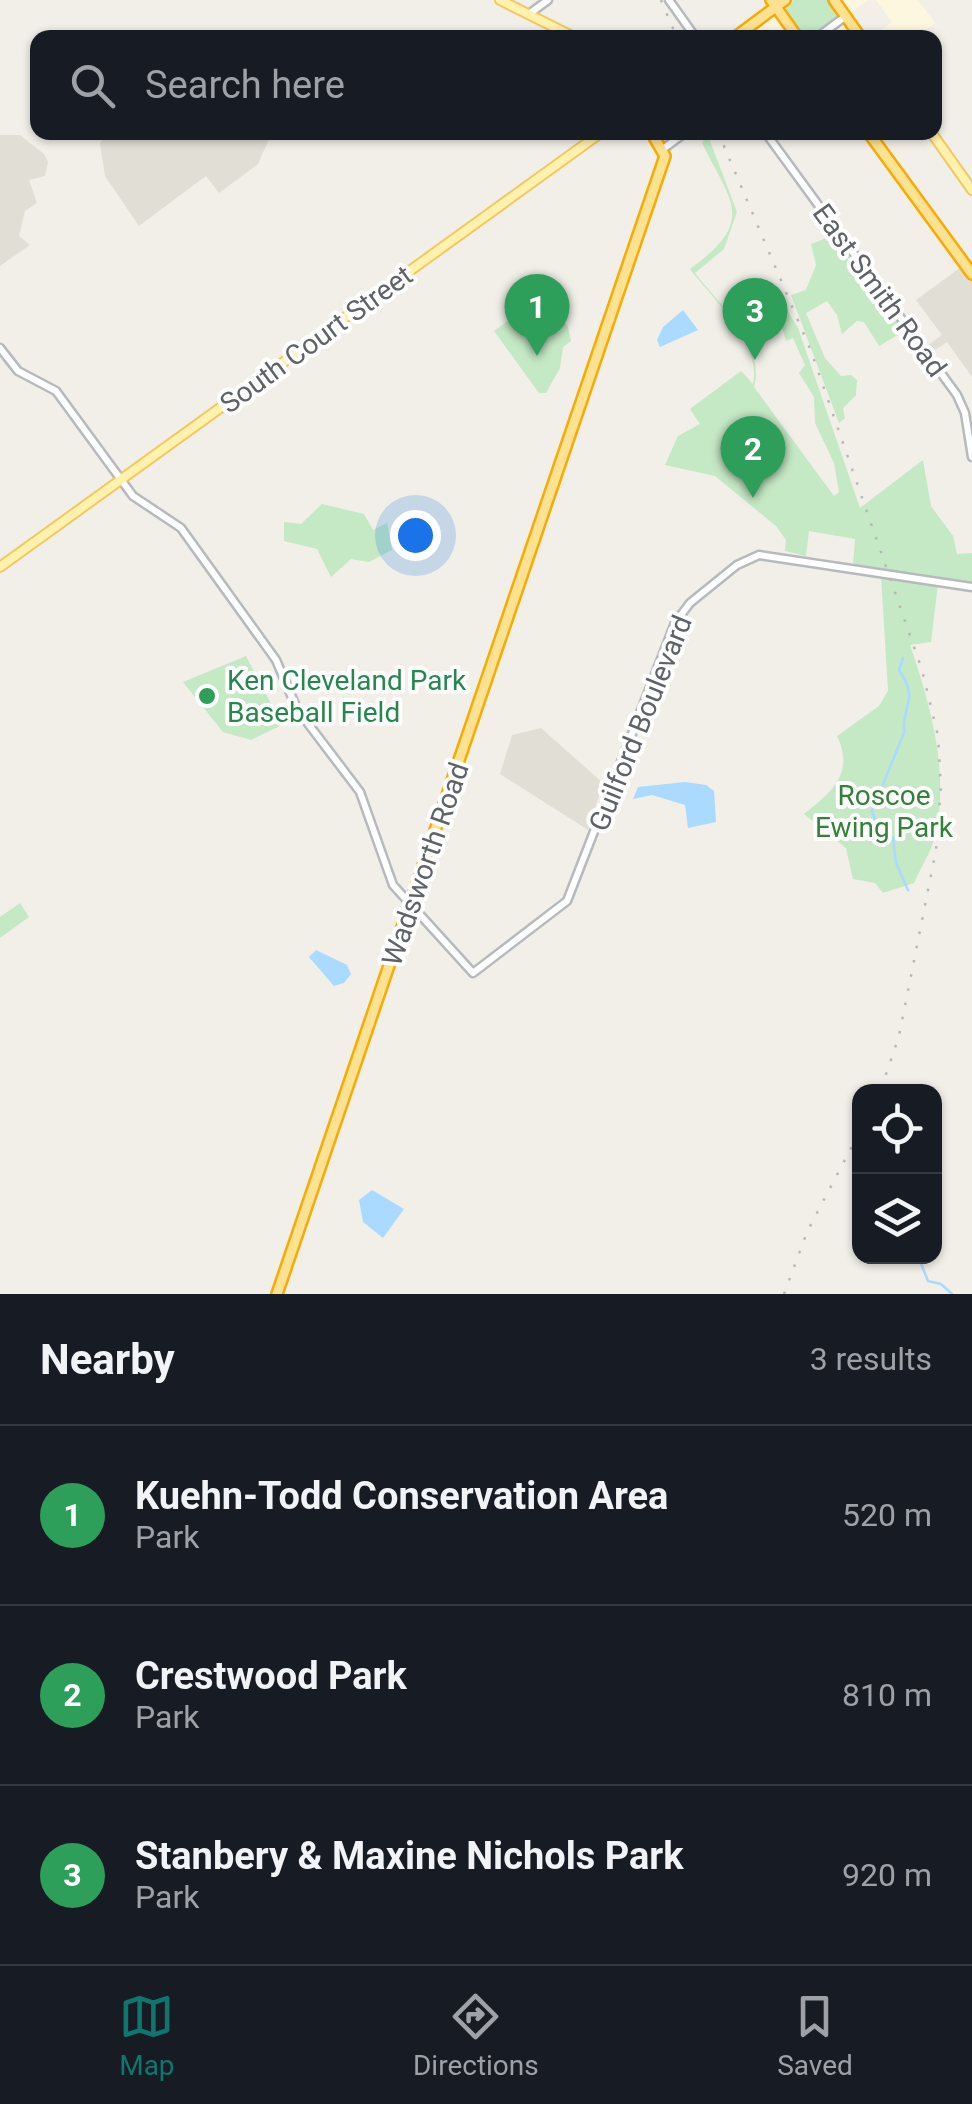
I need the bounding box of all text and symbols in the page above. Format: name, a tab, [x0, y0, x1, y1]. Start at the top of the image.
search box	[30, 30, 942, 140]
icon: search	[65, 58, 120, 113]
text: Search here	[145, 63, 345, 107]
street label: East Smith Road	[806, 197, 953, 383]
street label: South Court Street	[214, 259, 419, 420]
pin: 1	[504, 274, 570, 356]
pin: 3	[722, 278, 788, 360]
pin: 2	[720, 416, 786, 498]
your location	[390, 510, 441, 561]
street label: Guilford Boulevard	[582, 611, 699, 836]
place label: Ken Cleveland Park Baseball Field	[227, 664, 467, 729]
marker: Ken Cleveland Park Baseball Field	[196, 685, 218, 707]
street label: Wadsworth Road	[375, 758, 476, 970]
park label: Roscoe Ewing Park	[815, 779, 954, 844]
map controls	[852, 1084, 942, 1264]
button: locate	[852, 1084, 942, 1174]
button: layers	[852, 1174, 942, 1264]
text: Nearby	[40, 1335, 175, 1384]
text: 3 results	[810, 1340, 932, 1378]
text: Kuehn-Todd Conservation Area	[135, 1474, 668, 1518]
text: 1	[63, 1496, 82, 1534]
text: 520 m	[842, 1496, 932, 1534]
text: Park	[135, 1518, 199, 1556]
text: Crestwood Park	[135, 1654, 407, 1698]
text: 2	[63, 1676, 82, 1714]
text: 810 m	[842, 1676, 932, 1714]
text: Park	[135, 1698, 199, 1736]
text: Stanbery & Maxine Nichols Park	[135, 1834, 684, 1878]
text: 3	[63, 1856, 82, 1894]
text: 920 m	[842, 1856, 932, 1894]
text: Park	[135, 1878, 199, 1916]
tab: Map	[119, 1989, 175, 2082]
tab: Directions	[413, 1989, 539, 2082]
tab: Saved	[777, 1989, 853, 2082]

